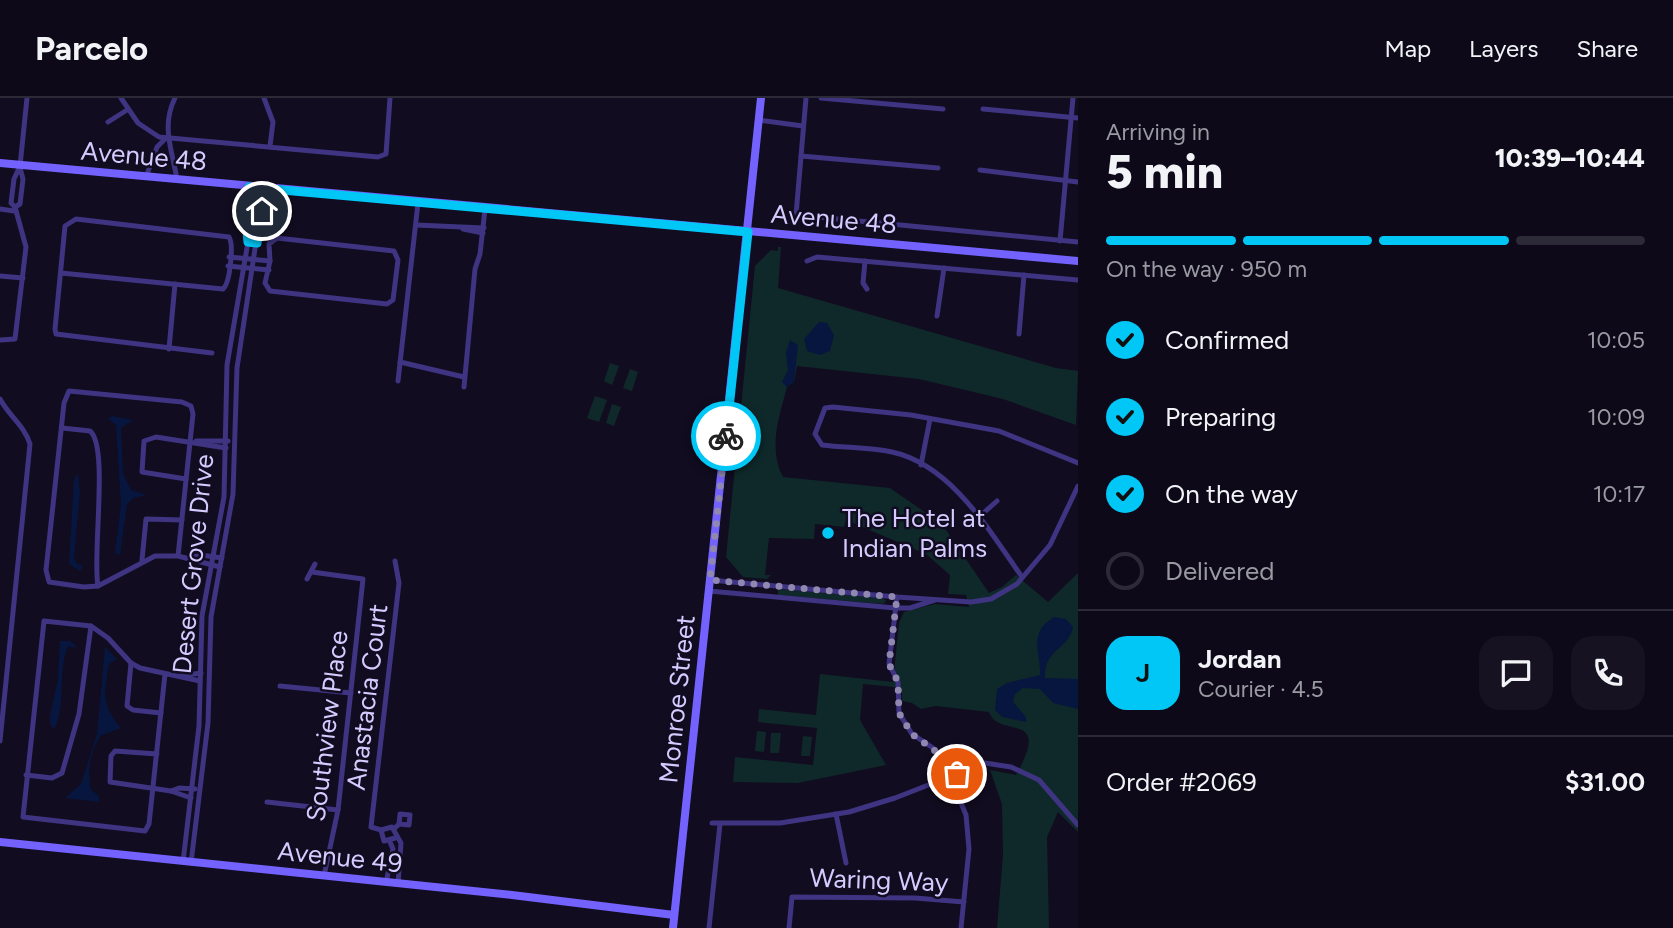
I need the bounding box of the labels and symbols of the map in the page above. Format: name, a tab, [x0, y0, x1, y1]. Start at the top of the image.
street label: Avenue 48	[80, 135, 208, 177]
pin	[232, 181, 292, 241]
street label: Avenue 48	[770, 198, 898, 240]
courier	[691, 401, 761, 471]
street label: Desert Grove Drive	[166, 453, 220, 675]
place label: The Hotel at Indian Palms	[842, 502, 987, 564]
marker: The Hotel at Indian Palms	[820, 525, 836, 541]
street label: Anastacia Court	[340, 602, 394, 792]
street label: Monroe Street	[652, 613, 702, 785]
street label: Southview Place	[299, 629, 355, 823]
pin	[927, 744, 987, 804]
street label: Avenue 49	[276, 835, 404, 879]
street label: Waring Way	[809, 862, 949, 898]

